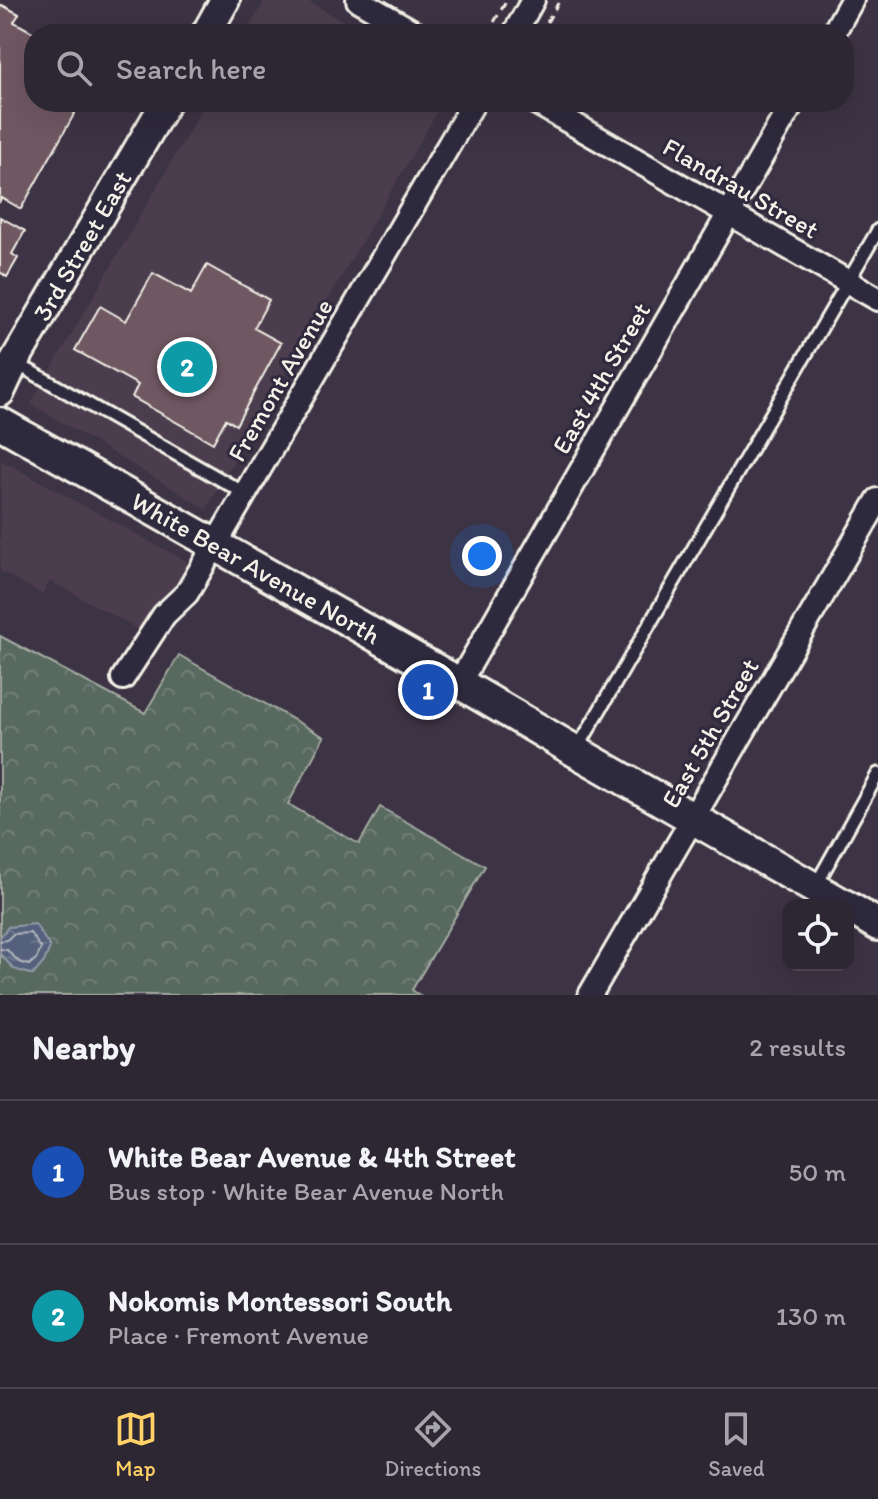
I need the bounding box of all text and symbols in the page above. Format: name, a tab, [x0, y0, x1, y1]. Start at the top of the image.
search box	[24, 24, 854, 112]
icon: search	[52, 46, 96, 90]
text: Search here	[116, 50, 266, 87]
street label: Flandrau Street	[657, 130, 825, 246]
street label: 3rd Street East	[26, 164, 139, 326]
street label: Fremont Avenue	[220, 293, 340, 467]
street label: East 4th Street	[545, 296, 657, 459]
pin: 2	[161, 337, 213, 397]
street label: White Bear Avenue North	[126, 485, 386, 651]
your location	[462, 536, 502, 576]
street label: East 5th Street	[654, 652, 766, 814]
pin: 1	[402, 660, 454, 720]
map controls	[782, 899, 854, 971]
button: locate	[782, 899, 854, 971]
text: Nearby	[32, 1027, 135, 1068]
text: 2 results	[749, 1031, 846, 1063]
text: White Bear Avenue & 4th Street	[108, 1138, 515, 1175]
text: 1	[52, 1156, 64, 1188]
text: 50 m	[789, 1156, 846, 1188]
text: Bus stop · White Bear Avenue North	[108, 1175, 504, 1207]
text: Nokomis Montessori South	[108, 1282, 452, 1319]
text: 2	[51, 1300, 65, 1332]
text: 130 m	[776, 1300, 846, 1332]
text: Place · Fremont Avenue	[108, 1319, 369, 1351]
tab: Map	[114, 1407, 158, 1482]
tab: Directions	[385, 1407, 481, 1482]
tab: Saved	[708, 1407, 764, 1482]

